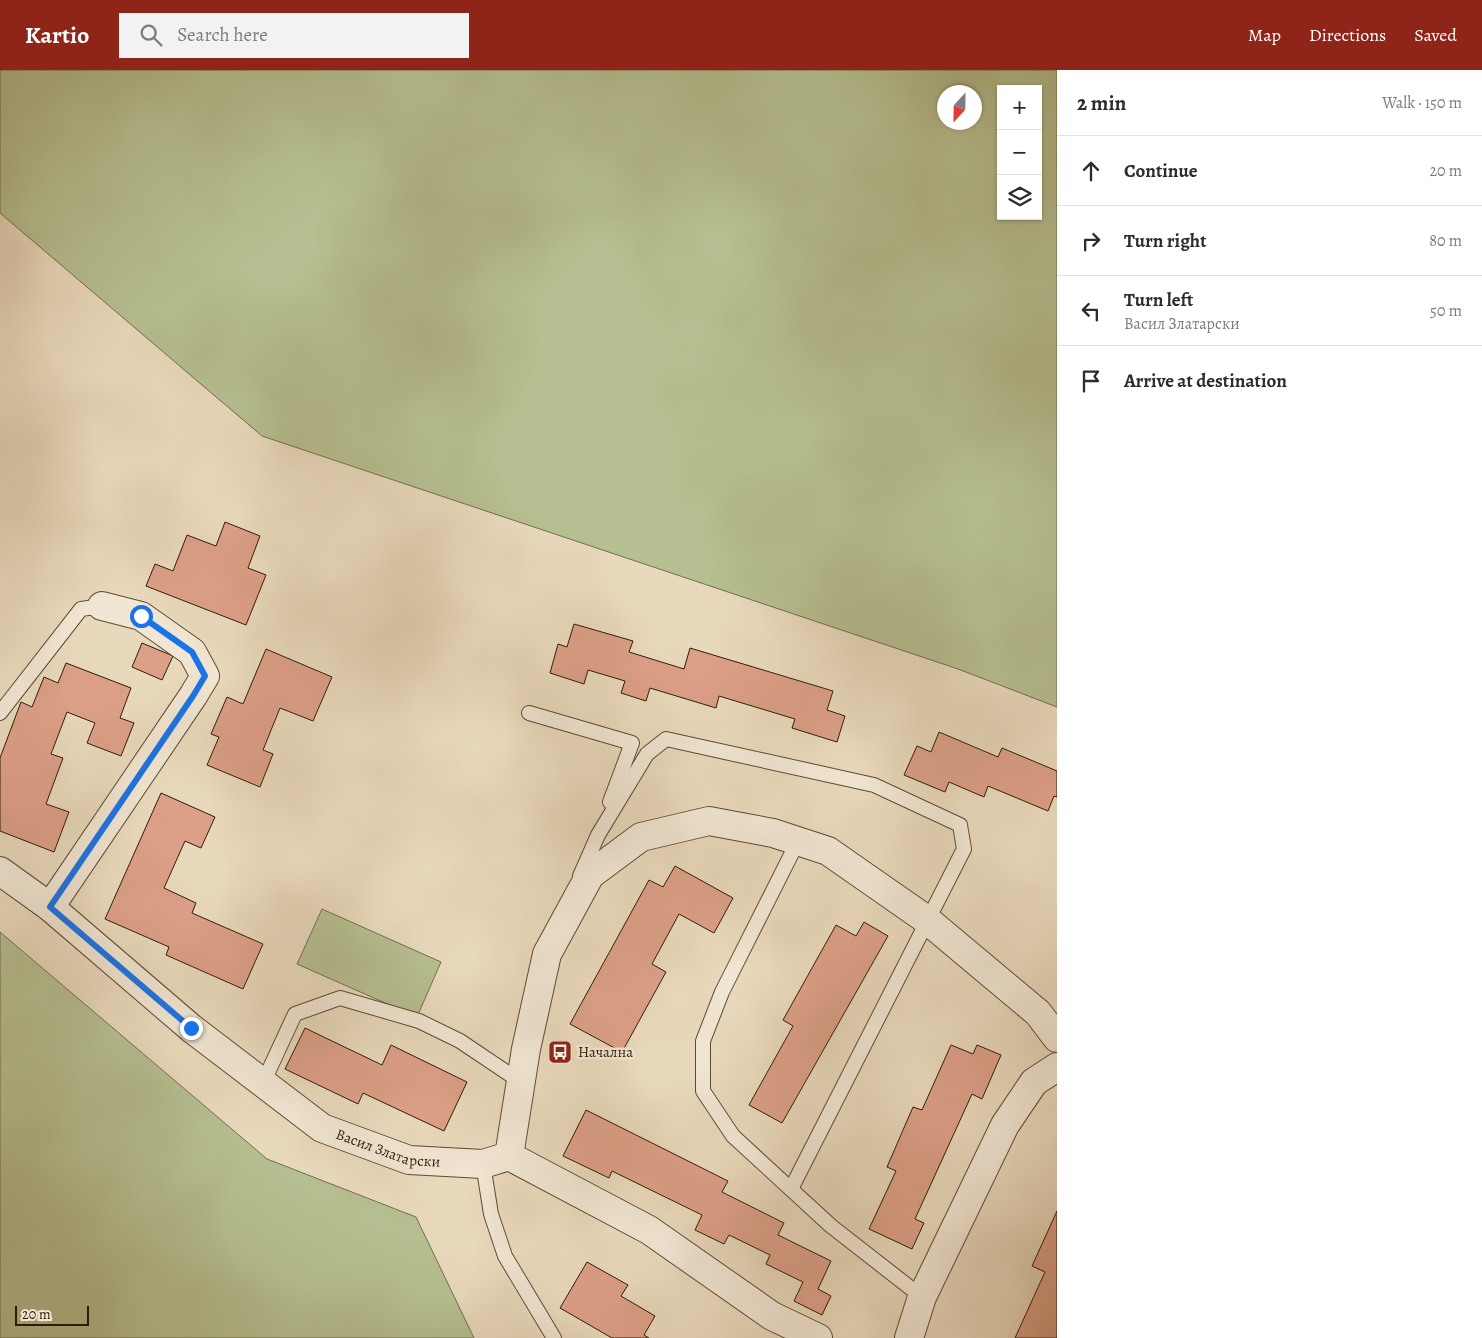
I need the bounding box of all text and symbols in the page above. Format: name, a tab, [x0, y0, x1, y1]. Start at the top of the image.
search box	[119, 13, 469, 58]
text: Kartio	[25, 19, 89, 51]
icon: search	[137, 21, 165, 49]
text: Search here	[177, 22, 268, 48]
text: Map	[1248, 23, 1281, 47]
text: Directions	[1309, 23, 1386, 47]
text: Saved	[1414, 23, 1457, 47]
north arrow	[937, 85, 982, 130]
map controls	[997, 85, 1042, 220]
button: +	[997, 85, 1042, 130]
text: 2 min	[1077, 89, 1126, 117]
text: Walk · 150 m	[1382, 92, 1462, 114]
button: −	[997, 130, 1042, 175]
icon: ahead	[1077, 157, 1105, 185]
text: Continue	[1124, 158, 1198, 184]
text: 20 m	[1429, 160, 1462, 182]
button: layers	[997, 175, 1042, 220]
icon: right	[1077, 227, 1105, 255]
text: Turn right	[1124, 228, 1206, 254]
text: 80 m	[1429, 230, 1462, 252]
text: Turn left	[1124, 287, 1193, 313]
icon: left	[1077, 297, 1105, 325]
text: 50 m	[1430, 300, 1462, 322]
text: Васил Златарски	[1124, 313, 1240, 335]
icon: arrive	[1077, 367, 1105, 395]
text: Arrive at destination	[1124, 368, 1287, 394]
route start	[130, 605, 153, 628]
route end	[180, 1017, 203, 1040]
bus stop icon: Начална	[547, 1039, 573, 1065]
place label: Начална	[578, 1042, 633, 1062]
street label: Васил Златарски	[333, 1124, 441, 1172]
scale bar	[15, 1303, 89, 1326]
text: 20 m	[22, 1305, 51, 1324]

